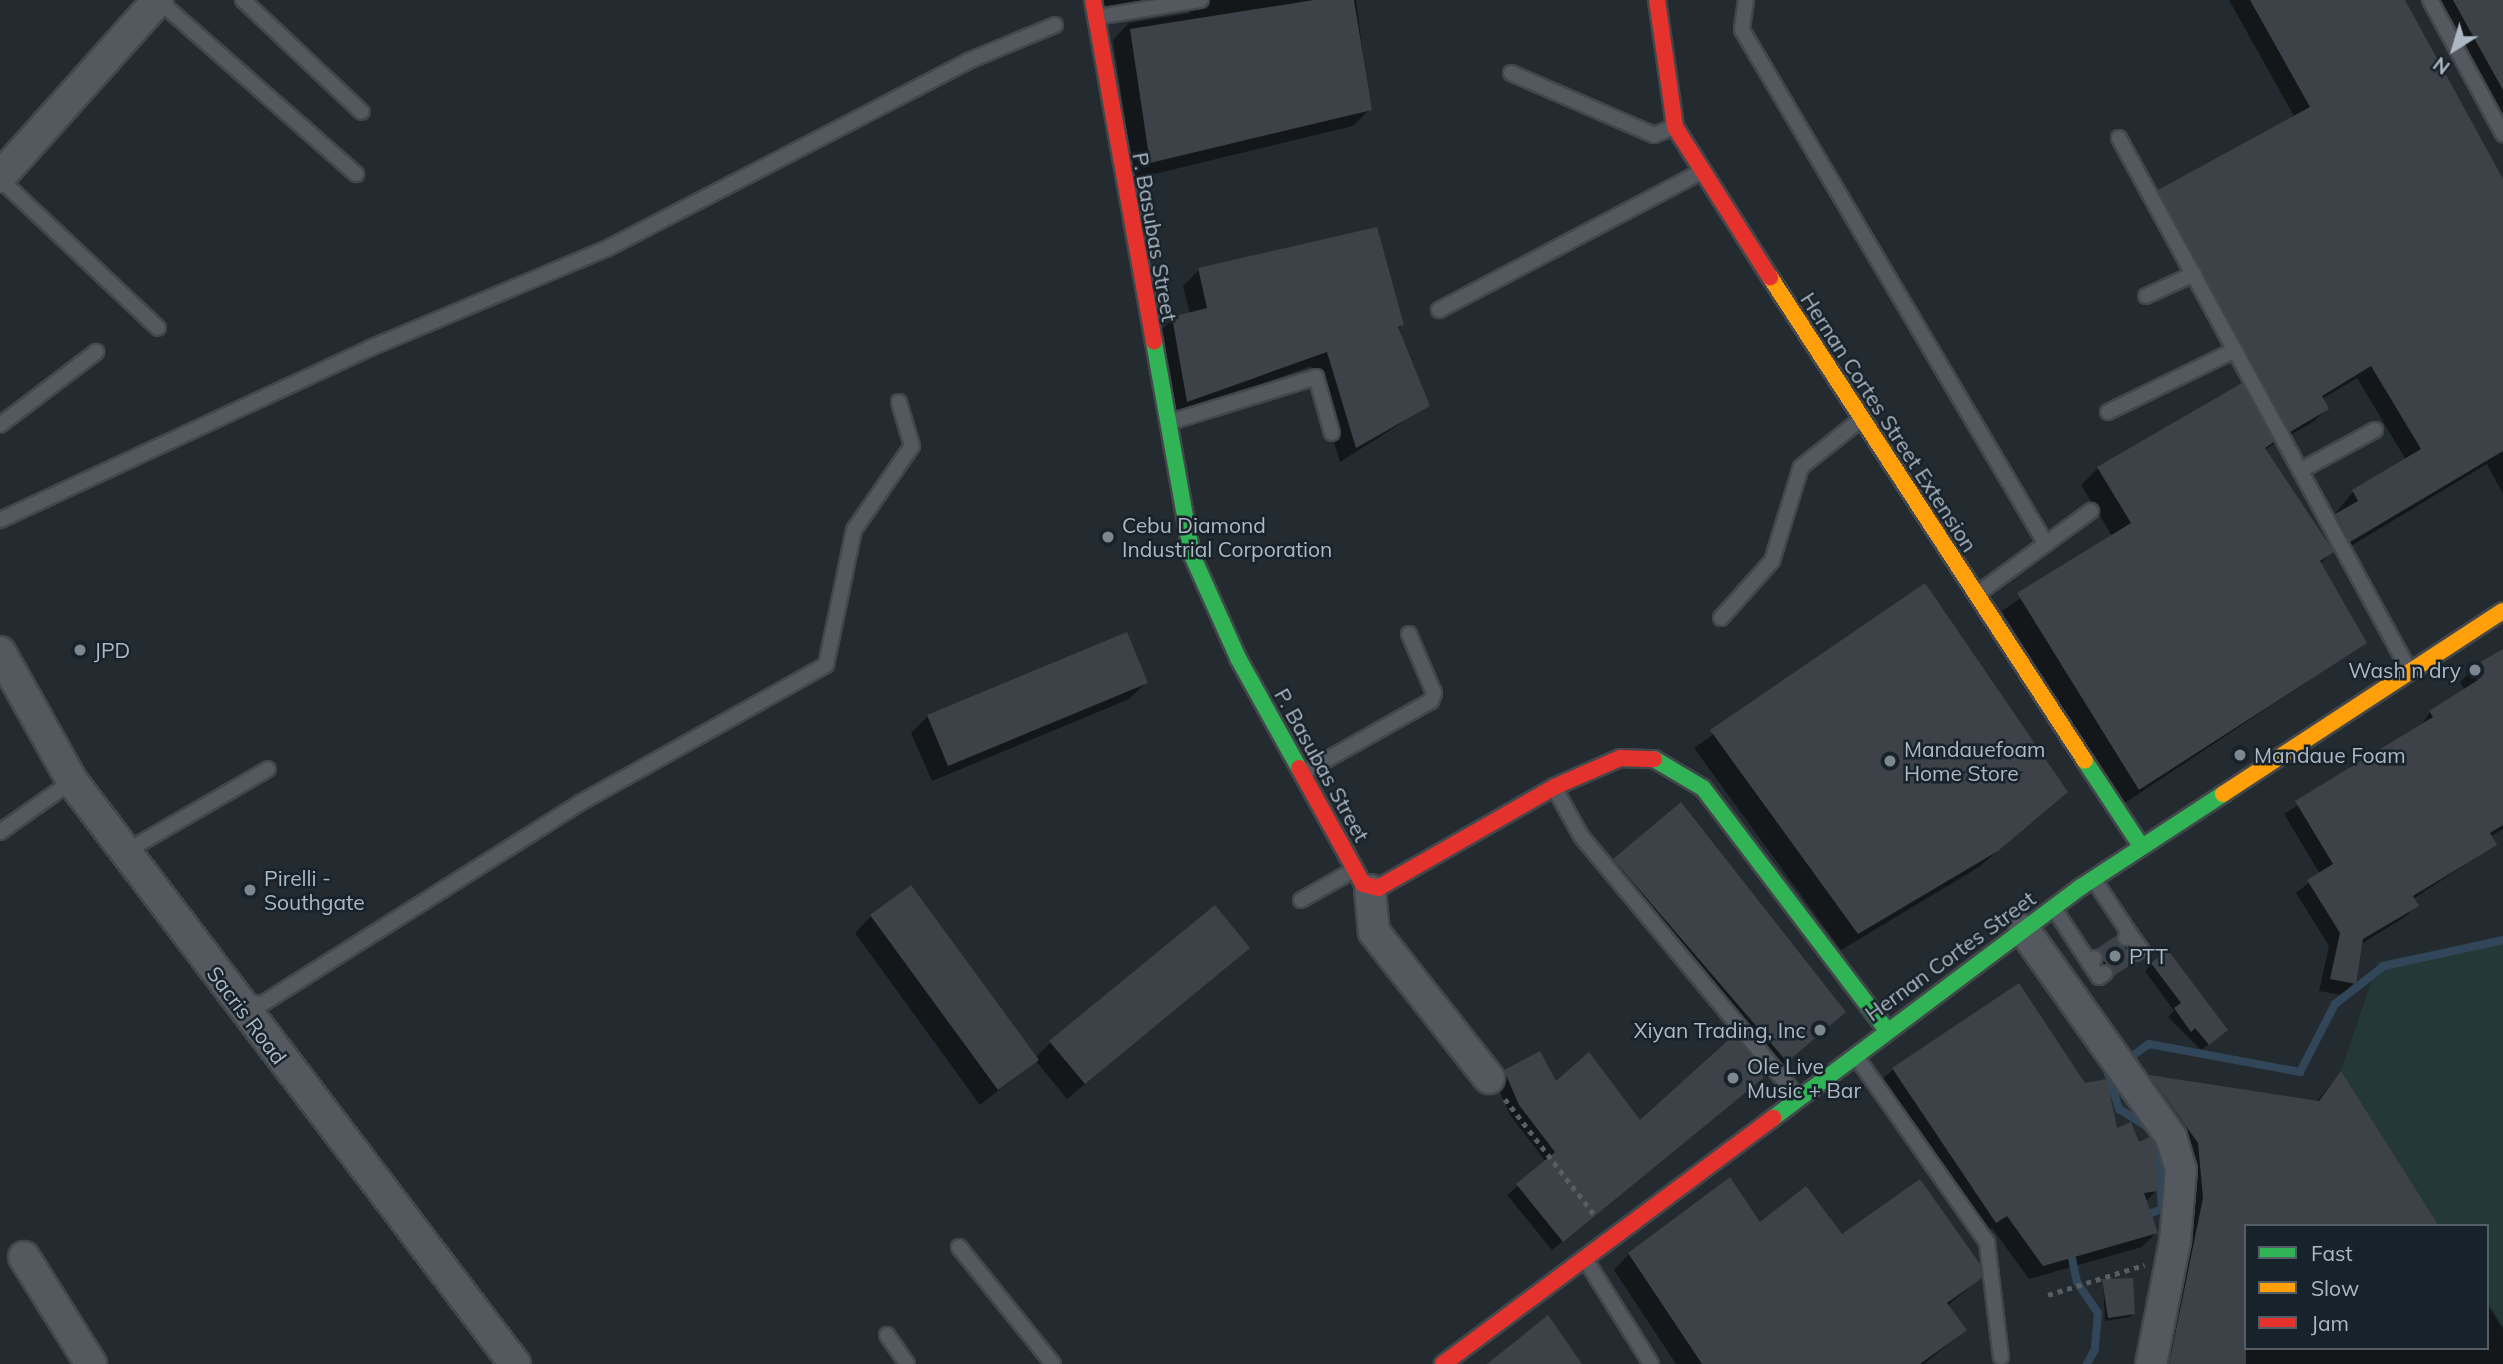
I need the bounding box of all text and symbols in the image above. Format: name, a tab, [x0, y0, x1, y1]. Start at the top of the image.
north arrow	[2419, 14, 2489, 84]
text: N	[2428, 52, 2454, 80]
street label: P. Basubas Street	[1128, 150, 1182, 324]
street label: Hernan Cortes Street Extension	[1796, 288, 1982, 556]
place label: Cebu Diamond Industrial Corporation	[1122, 512, 1332, 562]
marker: Cebu Diamond Industrial Corporation	[1100, 529, 1116, 545]
place label: JPD	[94, 637, 130, 663]
marker: JPD	[72, 642, 88, 658]
place label: Wash n dry	[2348, 657, 2461, 683]
marker: Wash n dry	[2467, 662, 2483, 678]
street label: P. Basubas Street	[1269, 684, 1375, 846]
place label: Mandauefoam Home Store	[1904, 736, 2045, 786]
place label: Mandaue Foam	[2254, 742, 2406, 768]
marker: Mandaue Foam	[2232, 747, 2248, 763]
marker: Mandauefoam Home Store	[1882, 753, 1898, 769]
place label: Pirelli - Southgate	[264, 865, 365, 915]
marker: Pirelli - Southgate	[242, 882, 258, 898]
street label: Hernan Cortes Street	[1860, 886, 2040, 1026]
place label: PTT	[2129, 943, 2168, 969]
marker: PTT	[2107, 948, 2123, 964]
street label: Sacris Road	[202, 961, 292, 1069]
place label: Xiyan Trading, Inc	[1634, 1017, 1806, 1043]
marker: Xiyan Trading, Inc	[1812, 1022, 1828, 1038]
place label: Ole Live Music + Bar	[1747, 1053, 1861, 1103]
marker: Ole Live Music + Bar	[1725, 1070, 1741, 1086]
legend	[2244, 1224, 2489, 1350]
text: Fast	[2311, 1240, 2353, 1266]
text: Slow	[2311, 1275, 2359, 1301]
text: Jam	[2311, 1310, 2349, 1336]

